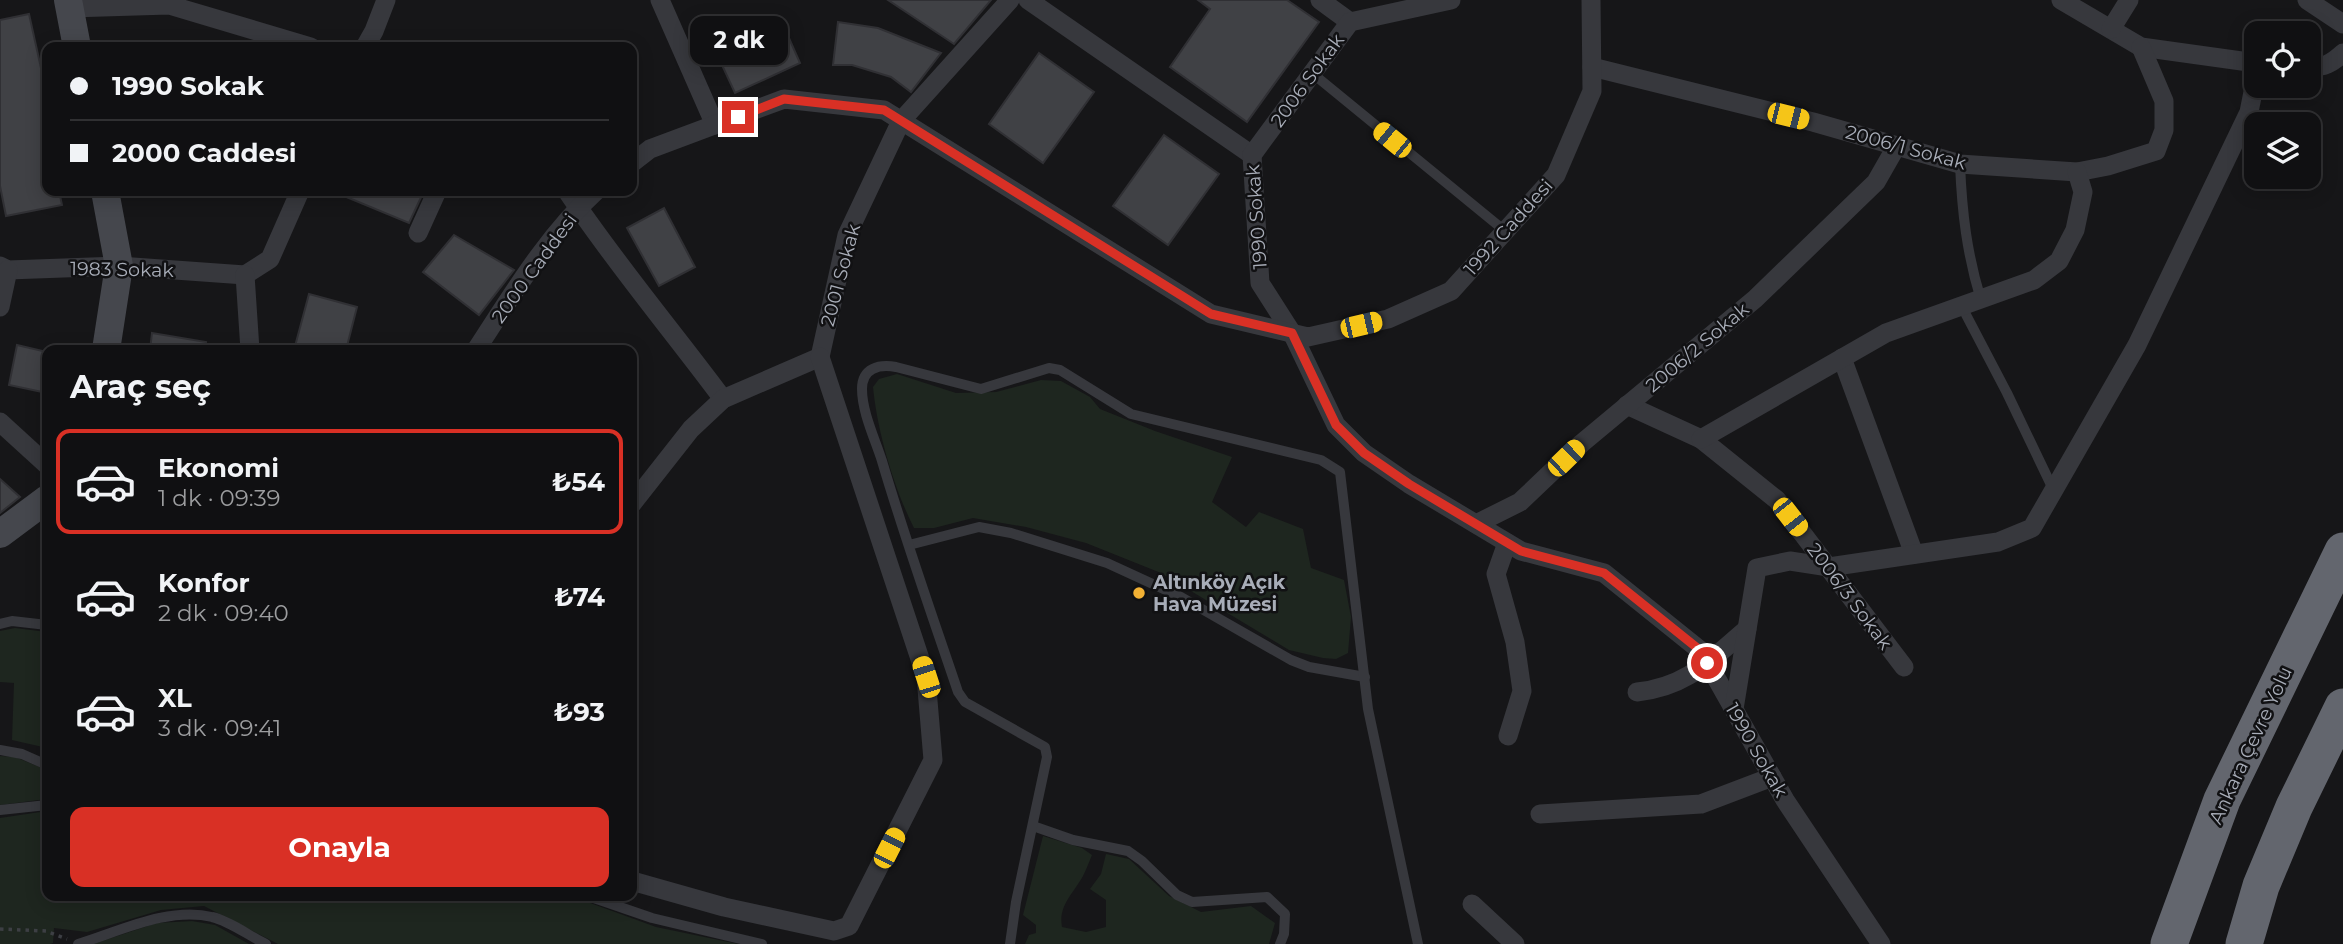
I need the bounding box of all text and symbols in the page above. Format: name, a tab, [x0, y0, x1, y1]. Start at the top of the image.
callout: 2 dk	[689, 16, 787, 64]
map controls	[2244, 21, 2321, 189]
button: locate	[2244, 21, 2321, 98]
text: 2 dk	[713, 26, 765, 54]
street label: 2006 Sokak	[1266, 29, 1349, 131]
text: 1990 Sokak	[112, 70, 264, 102]
route end	[722, 101, 754, 133]
car	[1766, 101, 1811, 131]
button: layers	[2244, 112, 2321, 189]
car	[1370, 119, 1415, 161]
street label: 2006/1 Sokak	[1843, 120, 1969, 175]
text: 2000 Caddesi	[112, 137, 297, 169]
street label: 1990 Sokak	[1241, 163, 1272, 270]
street label: 1992 Caddesi	[1459, 174, 1558, 280]
street label: 2000 Caddesi	[487, 209, 582, 327]
street label: 2001 Sokak	[816, 221, 865, 329]
street label: 1983 Sokak	[70, 257, 175, 282]
street label: 2006/2 Sokak	[1641, 297, 1754, 397]
car	[1339, 310, 1384, 340]
text: Araç seç	[70, 367, 211, 406]
car	[1544, 436, 1589, 480]
icon: car	[74, 450, 137, 513]
text: Ekonomi	[158, 452, 279, 484]
text: ₺54	[552, 466, 605, 498]
text: 1 dk · 09:39	[158, 484, 281, 512]
car	[1769, 494, 1812, 540]
street label: 2006/3 Sokak	[1802, 539, 1897, 654]
icon: car	[74, 565, 137, 628]
text: Konfor	[158, 567, 250, 599]
place label: Altınköy Açık Hava Müzesi	[1152, 571, 1286, 616]
text: ₺74	[554, 581, 605, 613]
marker: Altınköy Açık Hava Müzesi	[1131, 585, 1147, 601]
text: 2 dk · 09:40	[158, 599, 289, 627]
route start	[1691, 647, 1723, 679]
car	[910, 654, 943, 700]
street label: Ankara Çevre Yolu	[2204, 663, 2297, 828]
icon: car	[74, 680, 137, 743]
text: XL	[158, 682, 192, 714]
text: ₺93	[554, 696, 605, 728]
street label: 1990 Sokak	[1720, 699, 1793, 802]
text: 3 dk · 09:41	[158, 714, 281, 742]
button: Onayla	[70, 807, 609, 887]
car	[871, 825, 908, 871]

